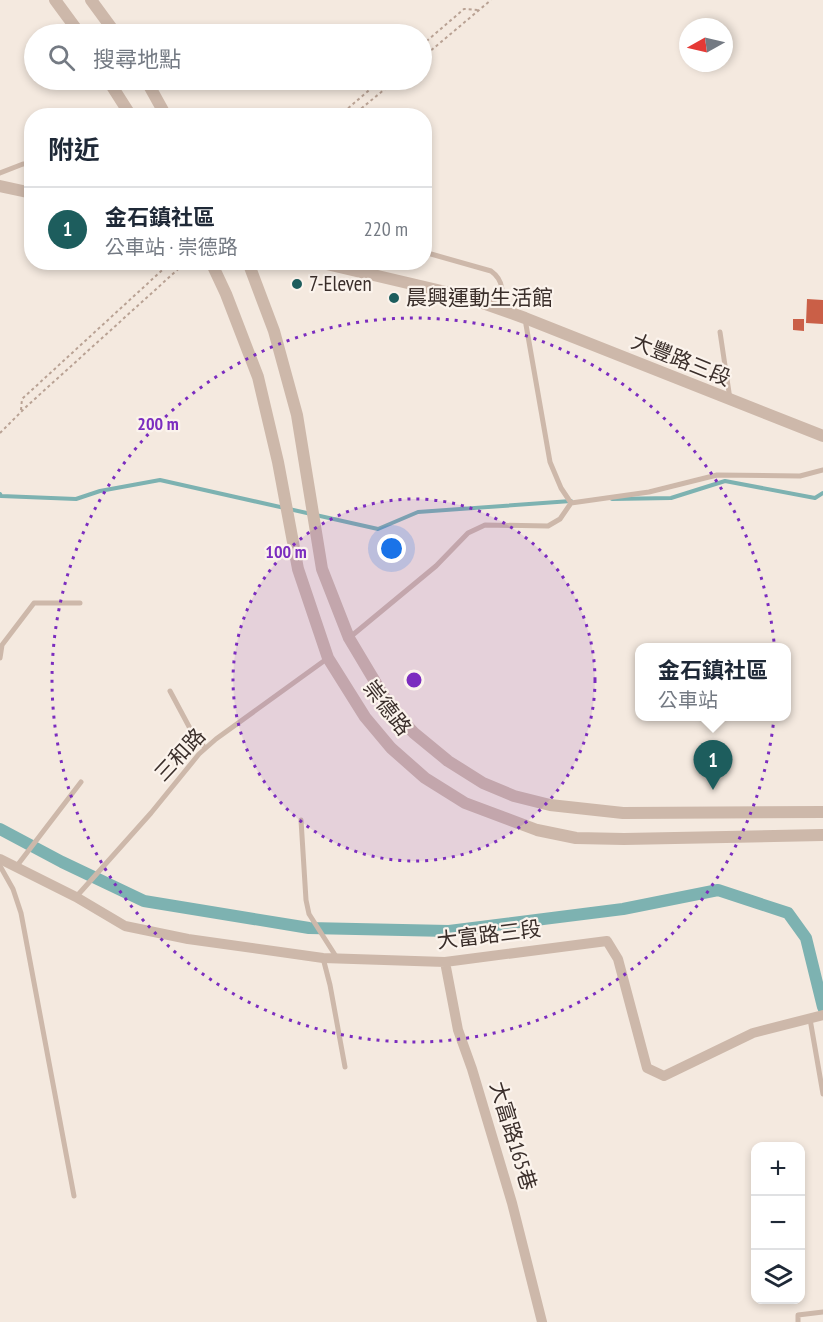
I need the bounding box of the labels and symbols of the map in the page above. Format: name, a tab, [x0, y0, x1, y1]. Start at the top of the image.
north arrow	[679, 18, 733, 72]
place label: 7-Eleven	[309, 270, 372, 297]
marker: 7-Eleven	[290, 277, 304, 291]
place label: 晨興運動生活館	[406, 284, 553, 311]
marker: 晨興運動生活館	[387, 291, 401, 305]
street label: 大豐路三段	[627, 327, 735, 392]
text: 200 m	[137, 412, 179, 435]
your location	[377, 534, 406, 563]
text: 100 m	[265, 540, 307, 563]
centre of rings	[404, 670, 424, 690]
street label: 崇德路	[357, 675, 417, 741]
street label: 三和路	[148, 722, 211, 787]
pin: 1	[694, 740, 732, 790]
street label: 大富路三段	[435, 915, 543, 954]
street label: 大富路165巷	[484, 1078, 543, 1194]

